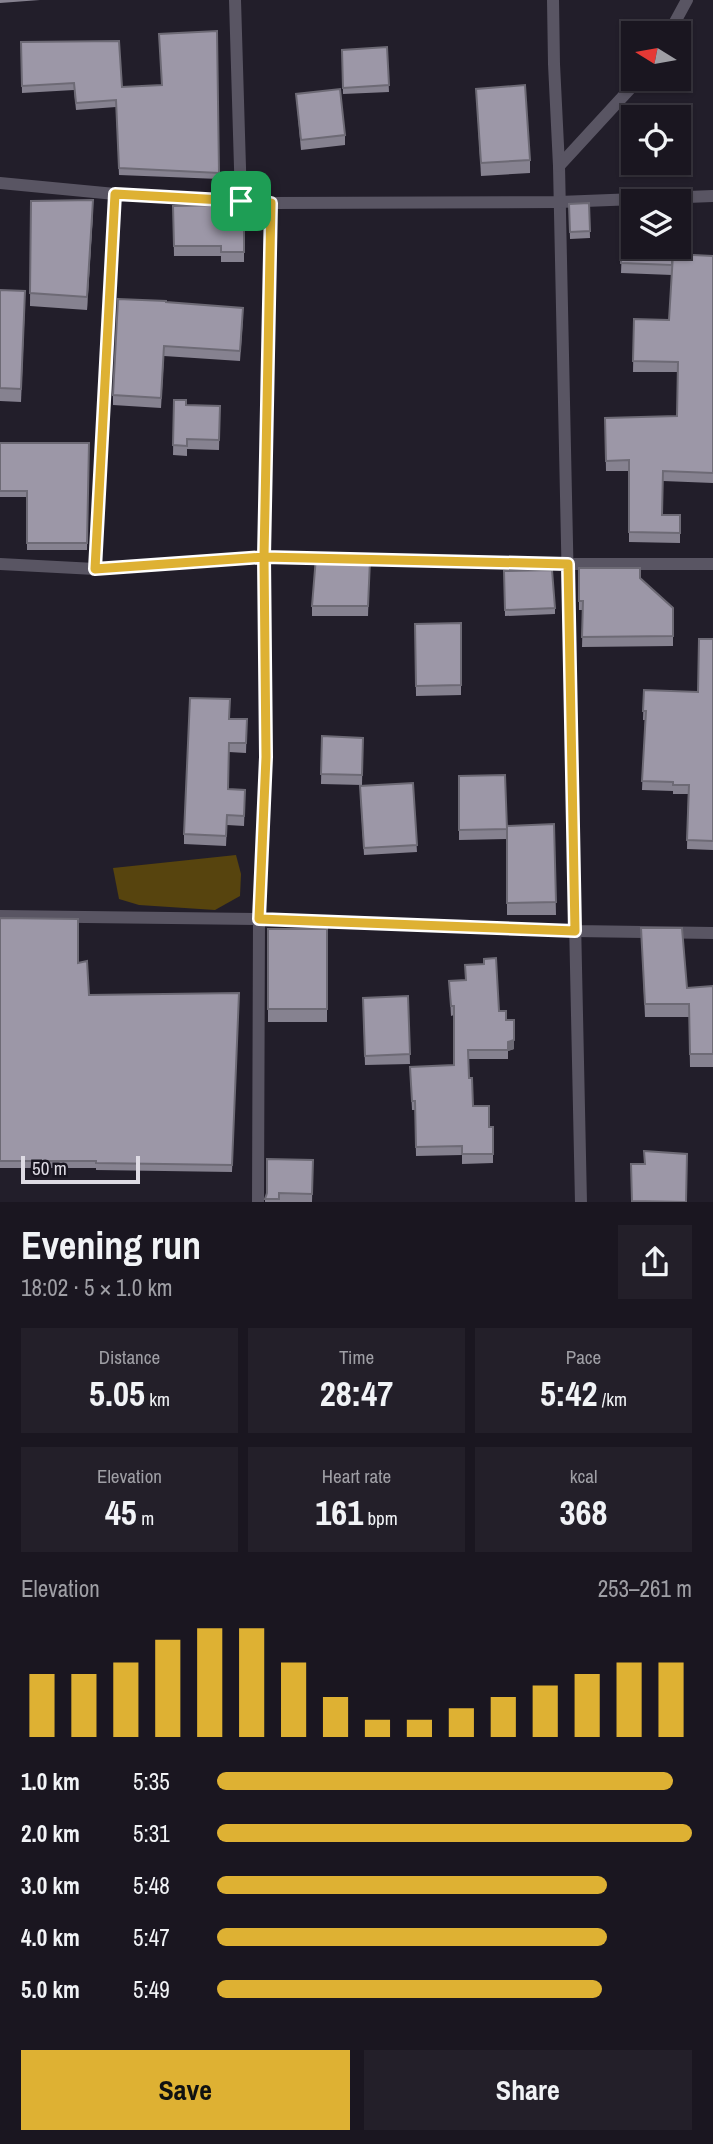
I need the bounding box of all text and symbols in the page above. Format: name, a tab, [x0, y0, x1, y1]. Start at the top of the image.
north arrow	[621, 21, 691, 91]
map controls	[621, 21, 691, 259]
button: locate	[621, 105, 691, 175]
pin	[211, 171, 271, 231]
icon: arrive	[222, 182, 260, 220]
button: layers	[621, 189, 691, 259]
scale bar	[21, 1154, 140, 1185]
text: 50 m	[32, 1155, 67, 1181]
text: Evening run	[21, 1220, 201, 1271]
button: share	[618, 1225, 692, 1299]
text: 18:02 · 5 × 1.0 km	[21, 1272, 173, 1303]
text: Distance	[99, 1344, 160, 1370]
text: Time	[339, 1344, 374, 1370]
text: Pace	[566, 1344, 601, 1370]
text: 5.05	[89, 1370, 145, 1417]
text: 28:47	[320, 1370, 393, 1417]
text: 5:42	[540, 1370, 598, 1417]
text: km	[145, 1386, 170, 1412]
text: /km	[598, 1386, 627, 1412]
text: Elevation	[97, 1463, 162, 1489]
text: Heart rate	[322, 1463, 391, 1489]
text: kcal	[570, 1463, 597, 1489]
text: 45	[105, 1489, 137, 1536]
text: 161	[315, 1489, 363, 1536]
text: 368	[560, 1489, 607, 1536]
text: m	[137, 1505, 154, 1531]
text: bpm	[363, 1505, 398, 1531]
text: Elevation	[21, 1573, 100, 1604]
text: 253–261 m	[598, 1573, 692, 1604]
text: 1.0 km	[21, 1766, 80, 1797]
text: 5:35	[133, 1766, 170, 1797]
text: 2.0 km	[21, 1818, 80, 1849]
text: 5:31	[133, 1818, 170, 1849]
text: 3.0 km	[21, 1870, 80, 1901]
text: 5:48	[133, 1870, 170, 1901]
text: 4.0 km	[21, 1922, 80, 1953]
text: 5:47	[133, 1922, 170, 1953]
text: 5.0 km	[21, 1974, 80, 2005]
text: 5:49	[133, 1974, 170, 2005]
button: Save	[21, 2050, 350, 2130]
button: Share	[364, 2050, 692, 2130]

